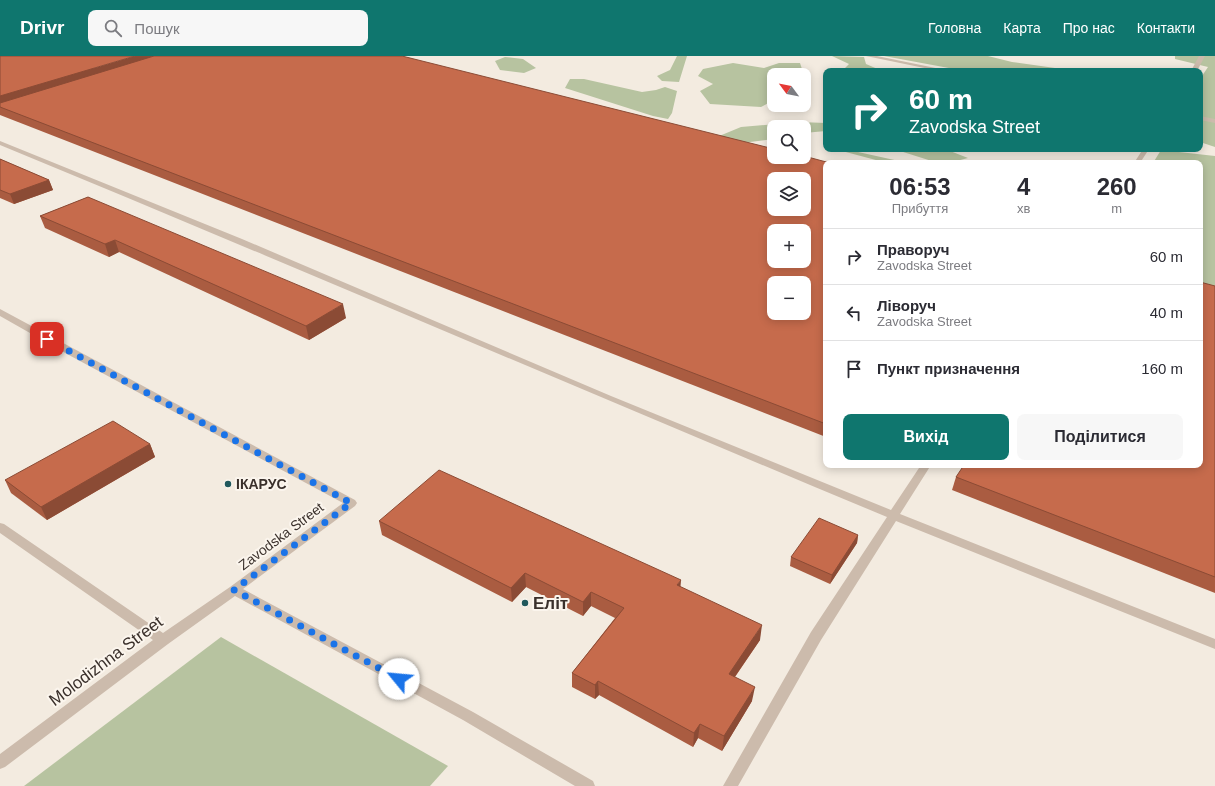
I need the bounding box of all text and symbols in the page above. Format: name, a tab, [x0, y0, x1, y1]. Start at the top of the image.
search box	[88, 10, 368, 46]
text: Drivr	[20, 17, 64, 38]
icon: search	[102, 17, 124, 39]
text: Пошук	[134, 20, 180, 37]
text: Головна	[928, 20, 981, 36]
text: Карта	[1003, 20, 1041, 36]
text: Про нас	[1063, 20, 1115, 36]
text: Контакти	[1137, 20, 1195, 36]
north arrow	[767, 68, 811, 112]
map controls	[767, 68, 811, 320]
icon: right	[843, 84, 895, 136]
text: 60 m	[909, 84, 973, 115]
text: Zavodska Street	[909, 117, 1040, 137]
button: search	[767, 120, 811, 164]
button: layers	[767, 172, 811, 216]
text: 06:53	[889, 173, 951, 200]
text: 4	[1017, 173, 1030, 200]
text: 260	[1097, 173, 1137, 200]
text: Прибуття	[892, 201, 948, 216]
text: хв	[1017, 201, 1030, 216]
text: m	[1111, 201, 1122, 216]
button: +	[767, 224, 811, 268]
text: Праворуч	[877, 241, 950, 258]
icon: right	[843, 246, 865, 268]
text: 60 m	[1150, 248, 1183, 265]
text: Zavodska Street	[877, 258, 972, 273]
button: −	[767, 276, 811, 320]
text: Ліворуч	[877, 297, 936, 314]
icon: left	[843, 302, 865, 324]
text: 40 m	[1150, 304, 1183, 321]
text: Zavodska Street	[877, 314, 972, 329]
pin	[30, 322, 64, 356]
icon: arrive	[36, 328, 58, 350]
icon: arrive	[843, 358, 865, 380]
text: Пункт призначення	[877, 360, 1020, 377]
text: 160 m	[1141, 360, 1183, 377]
button: Вихід	[843, 414, 1009, 460]
button: Поділитися	[1017, 414, 1183, 460]
place label: ІКАРУС	[236, 476, 287, 492]
marker: ІКАРУС	[223, 479, 233, 489]
street label: Zavodska Street	[235, 499, 327, 573]
place label: Еліт	[533, 594, 568, 613]
marker: Еліт	[520, 598, 530, 608]
street label: Molodizhna Street	[46, 612, 167, 710]
position arrow	[378, 658, 420, 700]

